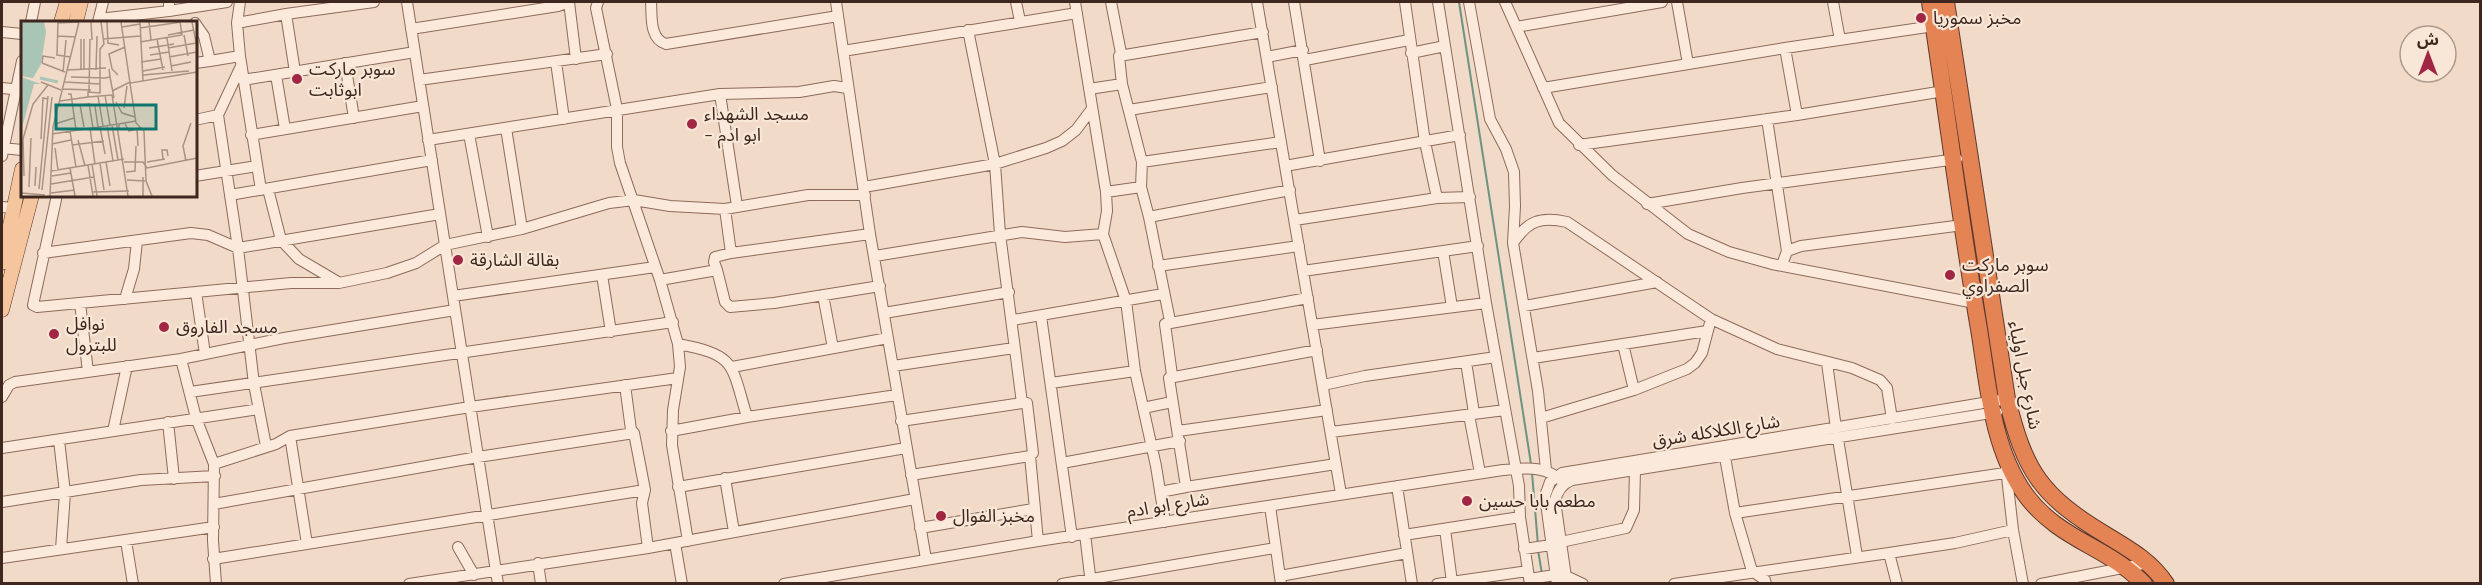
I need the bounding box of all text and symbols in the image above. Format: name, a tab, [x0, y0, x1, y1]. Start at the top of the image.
place label: مخبز سموريا	[1933, 5, 2021, 29]
marker: مخبز سموريا	[1914, 11, 1928, 25]
inset map	[21, 21, 196, 196]
north arrow	[2398, 24, 2458, 84]
text: ش	[2417, 28, 2439, 49]
place label: سوبر ماركت ابوثابت	[309, 56, 396, 101]
marker: سوبر ماركت ابوثابت	[290, 72, 304, 86]
place label: مسجد الشهداء - ابو ادم	[704, 101, 809, 149]
marker: مسجد الشهداء - ابو ادم	[685, 117, 699, 131]
place label: بقالة الشارقة	[470, 247, 559, 271]
place label: سوبر ماركت الصفراوي	[1962, 252, 2049, 299]
marker: بقالة الشارقة	[451, 253, 465, 267]
marker: سوبر ماركت الصفراوي	[1943, 268, 1957, 282]
place label: نوافل للبترول	[66, 311, 117, 356]
place label: مسجد الفاروق	[176, 314, 278, 338]
street label: شارع جبل اولياء	[2001, 318, 2048, 432]
marker: مسجد الفاروق	[157, 320, 171, 334]
marker: نوافل للبترول	[47, 327, 61, 341]
street label: شارع الكلاكله شرق	[1650, 408, 1782, 455]
street label: شارع ابو ادم	[1125, 486, 1211, 525]
place label: مطعم بابا حسين	[1479, 488, 1596, 514]
marker: مطعم بابا حسين	[1460, 494, 1474, 508]
place label: مخبز الفوال	[953, 503, 1035, 527]
marker: مخبز الفوال	[934, 509, 948, 523]

